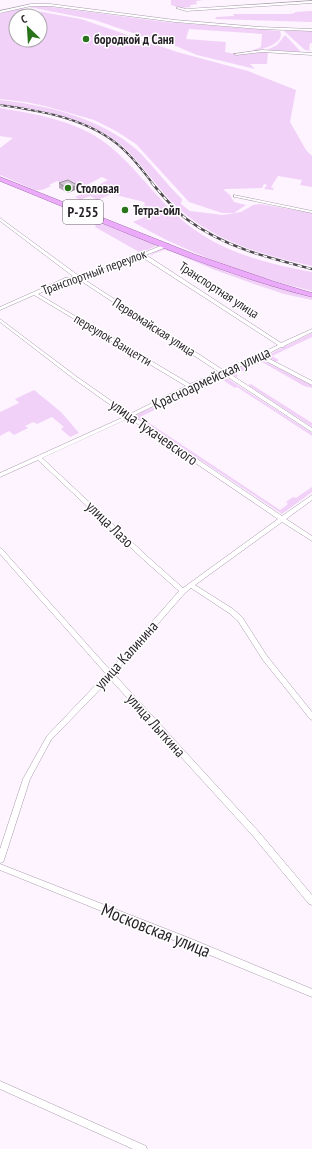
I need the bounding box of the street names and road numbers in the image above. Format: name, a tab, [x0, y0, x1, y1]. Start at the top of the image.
road number: Р-255	[63, 200, 103, 224]
street label: Транспортный переулок	[39, 245, 149, 299]
street label: Транспортная улица	[176, 258, 262, 322]
street label: Первомайская улица	[109, 294, 199, 360]
street label: переулок Ванцетти	[71, 310, 155, 370]
street label: Красноармейская улица	[149, 342, 273, 414]
street label: улица Тухачевского	[106, 395, 202, 469]
street label: улица Лазо	[82, 497, 138, 551]
street label: улица Калинина	[90, 617, 162, 693]
street label: улица Лыткина	[122, 689, 190, 761]
street label: Московская улица	[98, 898, 214, 962]

